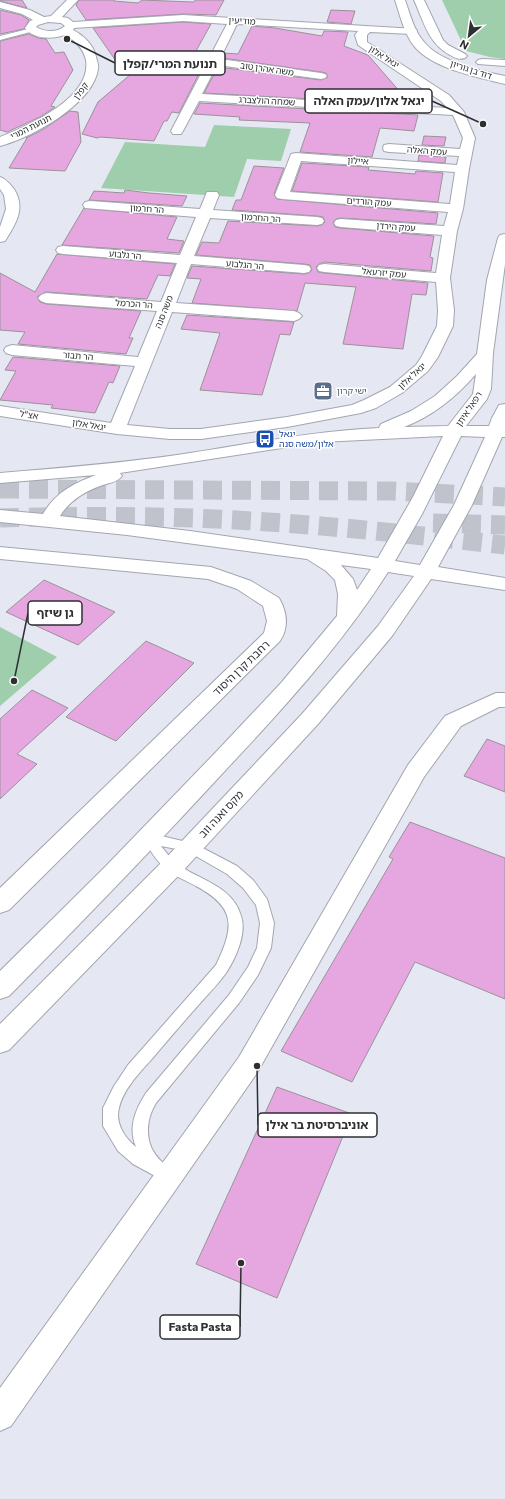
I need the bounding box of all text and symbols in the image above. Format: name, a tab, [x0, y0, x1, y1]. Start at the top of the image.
street label: מודיעין	[228, 14, 256, 27]
north arrow	[449, 16, 489, 56]
text: N	[457, 37, 471, 53]
street label: יגאל אלון	[367, 43, 402, 70]
callout: תנועת המרי/קפלן	[115, 51, 225, 75]
text: תנועת המרי/קפלן	[123, 56, 217, 70]
street label: דוד בן גוריון	[449, 58, 493, 81]
street label: משה אהרן טוב	[240, 59, 295, 78]
street label: קפלן	[71, 80, 91, 101]
callout: יגאל אלון/עמק האלה	[305, 89, 432, 113]
text: יגאל אלון/עמק האלה	[313, 93, 425, 107]
street label: שמחה הולצברג	[238, 94, 296, 107]
street label: תנועת המרי	[8, 112, 53, 142]
street label: עמק האלה	[407, 144, 448, 157]
street label: איילון	[347, 154, 369, 167]
street label: עמק הורדים	[346, 194, 392, 209]
street label: הר חרמון	[130, 202, 165, 215]
street label: הר החרמון	[241, 211, 281, 224]
street label: עמק הירדן	[376, 220, 416, 233]
street label: הר גלבוע	[108, 248, 142, 261]
street label: הר הגלבוע	[225, 257, 265, 272]
street label: עמק יזרעאל	[361, 265, 407, 280]
street label: משה סנה	[152, 294, 175, 330]
street label: הר הכרמל	[115, 297, 153, 310]
street label: הר תבור	[62, 349, 94, 362]
street label: יגאל אלון	[395, 360, 428, 391]
office icon: ישי קרון	[312, 380, 334, 402]
place label: ישי קרון	[337, 385, 367, 396]
street label: רפאל איתן	[453, 389, 484, 428]
street label: אצ"ל	[19, 408, 39, 421]
street label: יגאל אלון	[71, 416, 107, 433]
bus stop icon: יגאל אלון/משה סנה	[254, 428, 276, 450]
place label: יגאל אלון/משה סנה	[279, 428, 334, 449]
callout: גן שיזף	[28, 601, 82, 625]
text: גן שיזף	[36, 605, 74, 619]
street label: רחבת קרן היסוד	[210, 637, 272, 698]
street label: מקס ואנה ווב	[196, 787, 246, 840]
callout: אוניברסיטת בר אילן	[258, 1113, 377, 1137]
text: אוניברסיטת בר אילן	[266, 1117, 368, 1131]
callout: Fasta Pasta	[160, 1315, 240, 1339]
text: Fasta Pasta	[168, 1319, 232, 1333]

